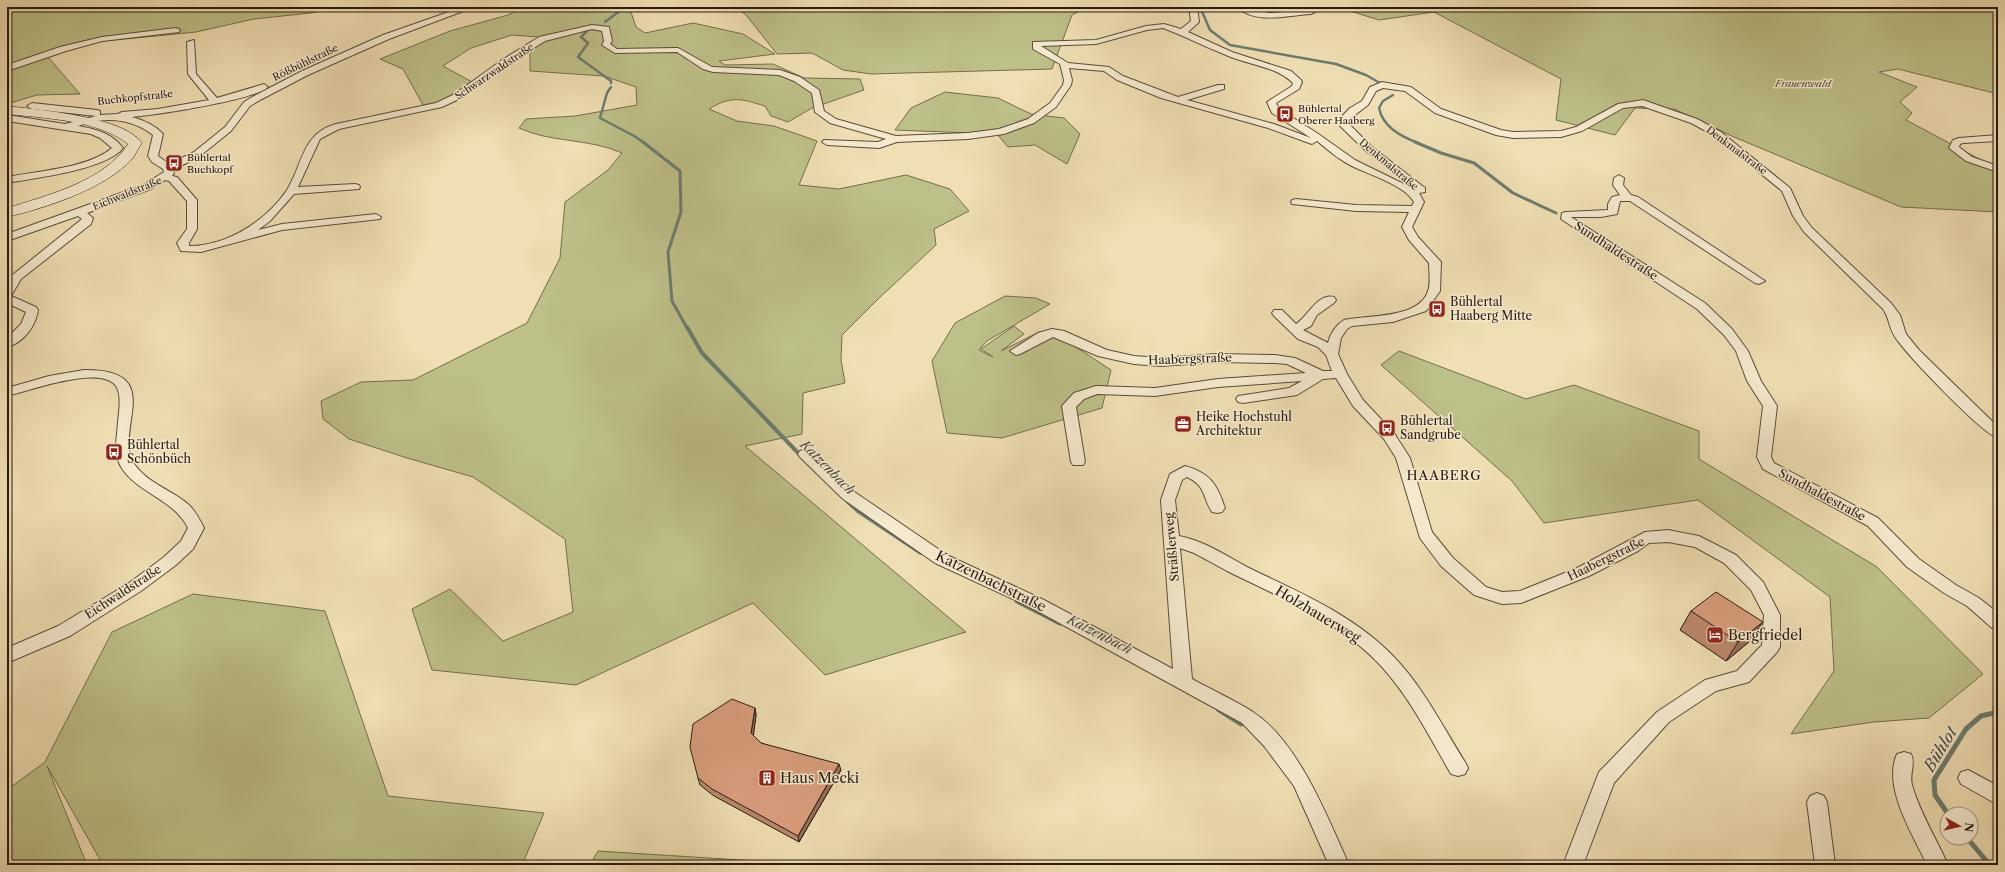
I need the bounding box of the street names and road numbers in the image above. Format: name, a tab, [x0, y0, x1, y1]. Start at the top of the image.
street label: Schwarzwaldstraße	[452, 40, 536, 103]
street label: Rößbühlstraße	[270, 41, 341, 84]
street label: Buchkopfstraße	[97, 87, 174, 108]
street label: Denkmalstraße	[1704, 123, 1770, 178]
street label: Denkmalstraße	[1356, 136, 1421, 193]
street label: Eichwaldstraße	[91, 174, 164, 213]
street label: Sundhaldestraße	[1572, 218, 1661, 283]
street label: Haabergstraße	[1148, 350, 1232, 367]
street label: Sundhaldestraße	[1776, 465, 1869, 524]
street label: Sträßlerweg	[1161, 511, 1182, 582]
street label: Haabergstraße	[1565, 533, 1647, 584]
street label: Katzenbachstraße	[933, 546, 1049, 616]
street label: Eichwaldstraße	[82, 561, 164, 622]
street label: Holzhauerweg	[1272, 581, 1365, 647]

